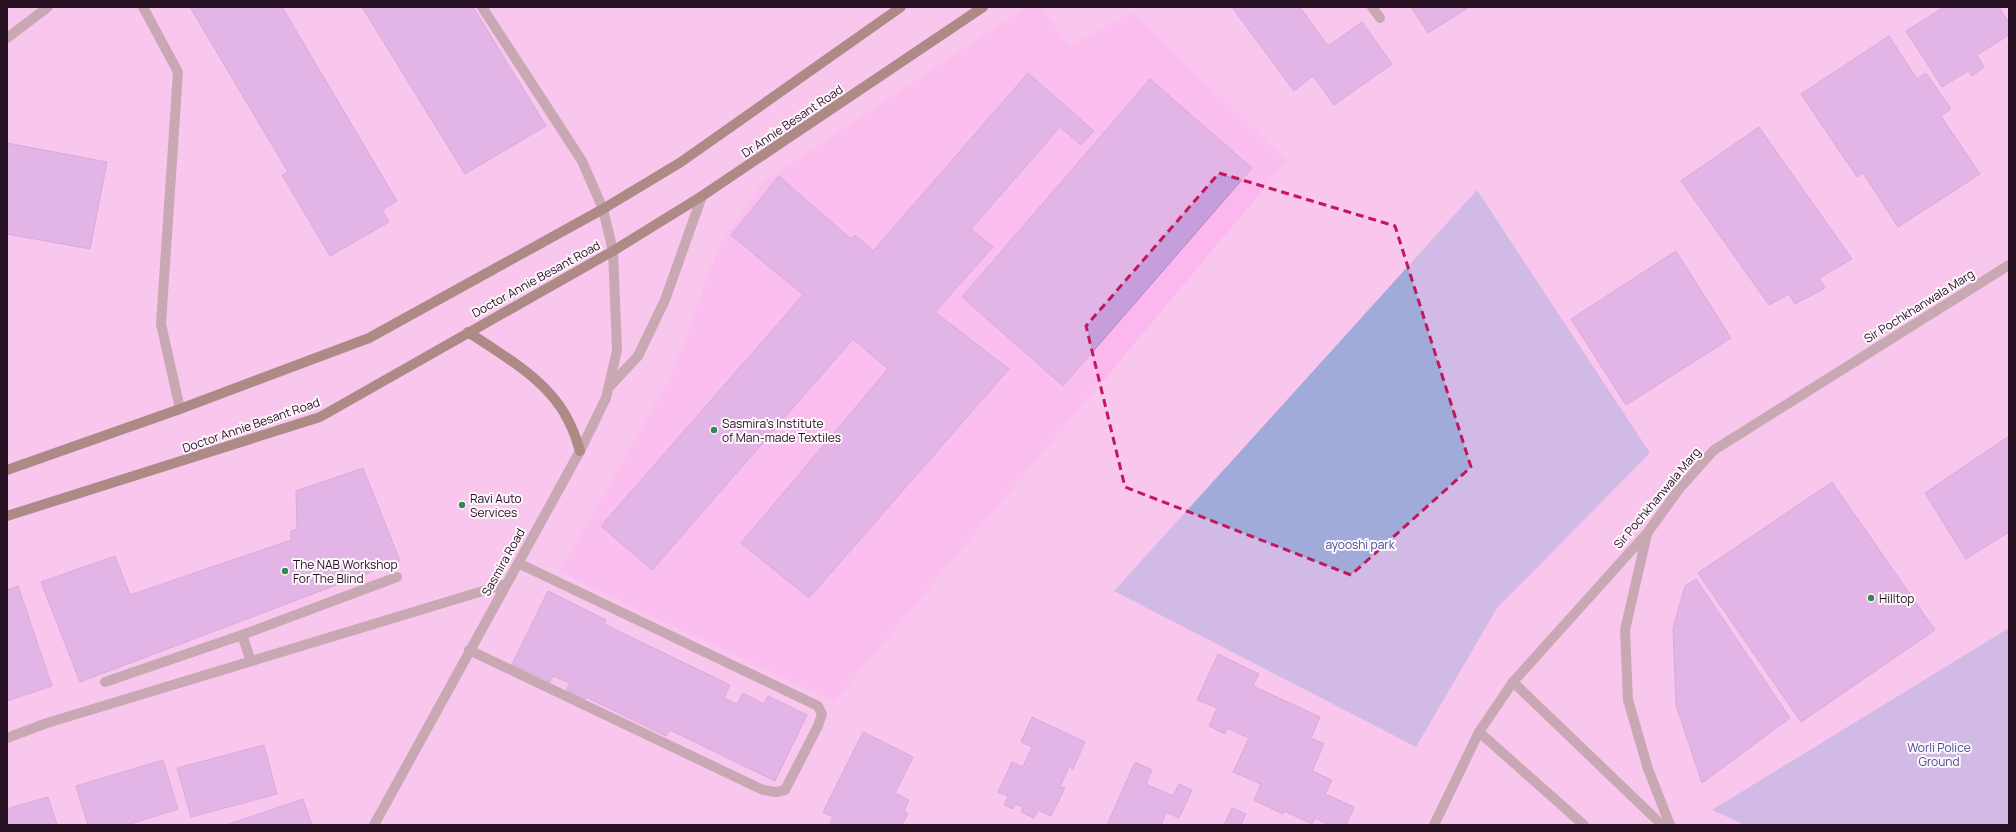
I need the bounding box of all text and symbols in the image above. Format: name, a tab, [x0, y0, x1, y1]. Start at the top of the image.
street label: Dr Annie Besant Road	[738, 81, 846, 161]
street label: Doctor Annie Besant Road	[469, 237, 603, 321]
street label: Sir Pochkhanwala Marg	[1861, 265, 1977, 347]
street label: Doctor Annie Besant Road	[180, 393, 322, 457]
place label: Sasmira's Institute of Man-made Textiles	[722, 415, 841, 446]
marker: Sasmira's Institute of Man-made Textiles	[709, 425, 719, 435]
street label: Sir Pochkhanwala Marg	[1610, 444, 1704, 552]
place label: Ravi Auto Services	[470, 490, 522, 521]
marker: Ravi Auto Services	[457, 500, 467, 510]
street label: Sasmira Road	[477, 525, 529, 599]
park label: ayooshi park	[1325, 536, 1396, 553]
place label: The NAB Workshop For The Blind	[293, 556, 398, 587]
marker: The NAB Workshop For The Blind	[280, 566, 290, 576]
place label: Hilltop	[1879, 590, 1914, 607]
marker: Hilltop	[1866, 593, 1876, 603]
park label: Worli Police Ground	[1907, 739, 1971, 770]

